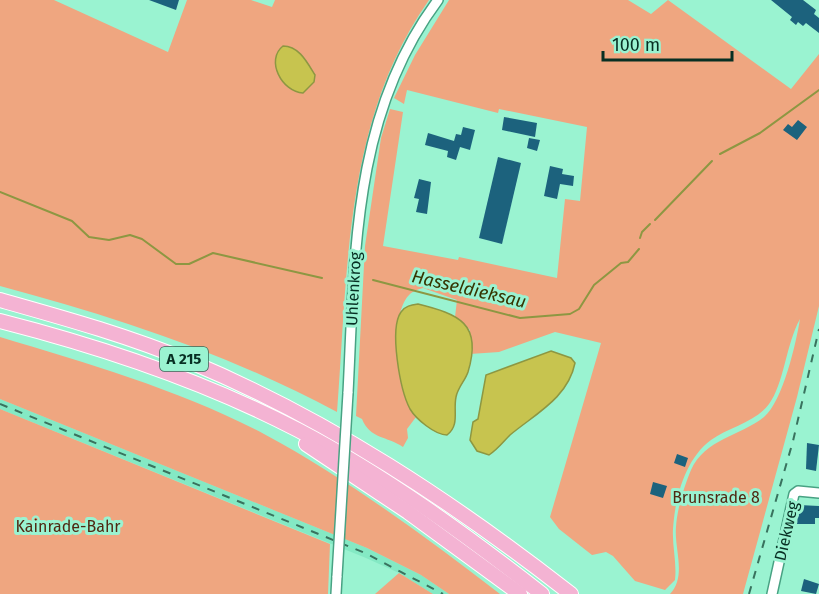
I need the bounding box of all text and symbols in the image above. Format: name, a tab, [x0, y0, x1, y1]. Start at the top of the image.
scale bar	[603, 24, 732, 62]
text: 100 m	[612, 34, 660, 56]
street label: Uhlenkrog	[342, 251, 365, 327]
water label: Hasseldieksau	[410, 265, 528, 313]
road number: A 215	[160, 347, 208, 371]
park label: Brunsrade 8	[672, 488, 760, 507]
street label: Diekweg	[770, 499, 803, 563]
park label: Kainrade-Bahr	[16, 517, 121, 536]

